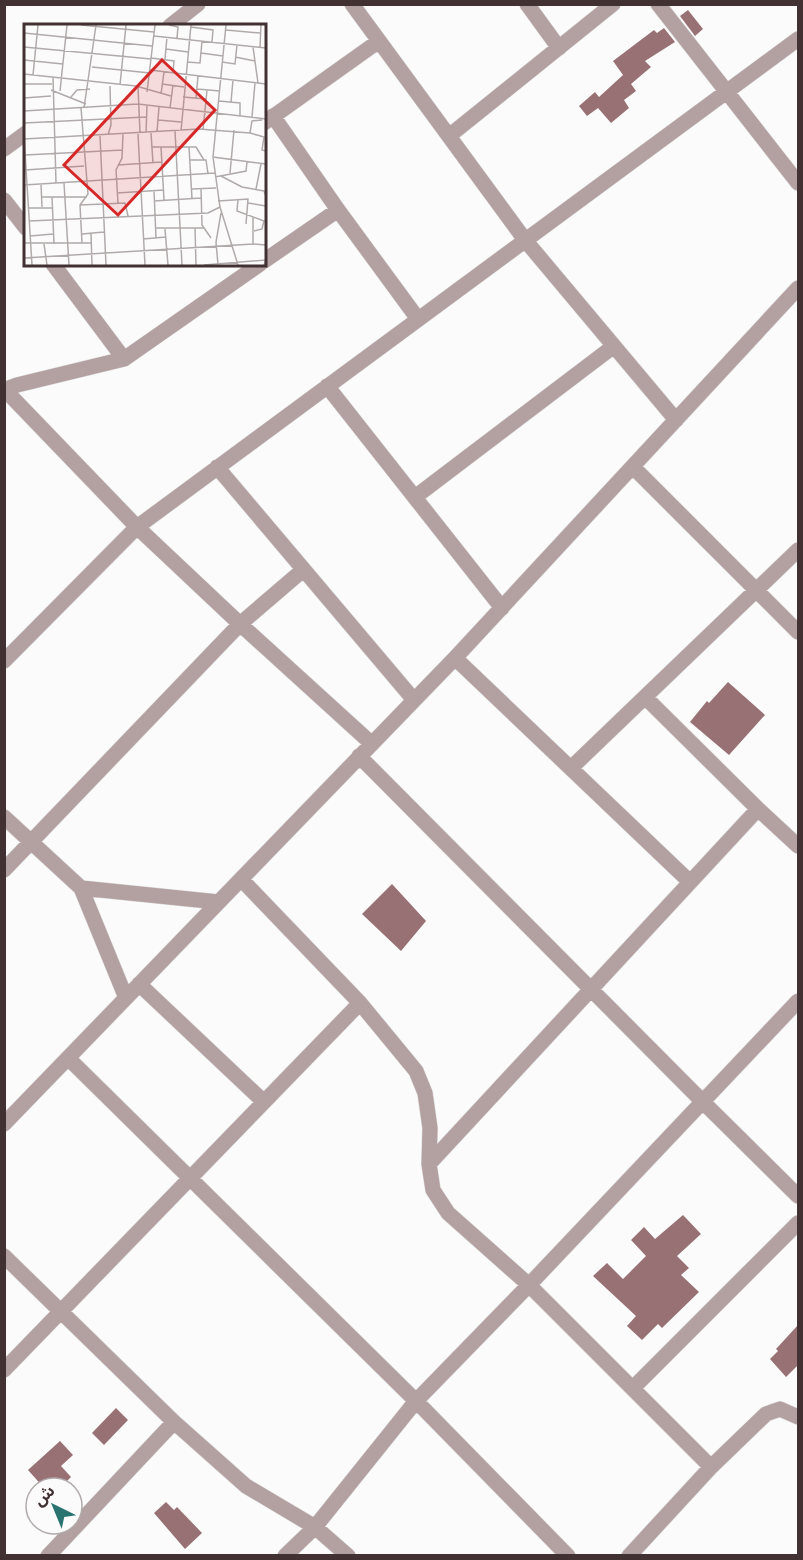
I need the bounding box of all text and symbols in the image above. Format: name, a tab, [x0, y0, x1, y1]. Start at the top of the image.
inset map	[24, 24, 266, 266]
north arrow	[24, 1476, 84, 1536]
text: ش	[29, 1480, 59, 1510]

